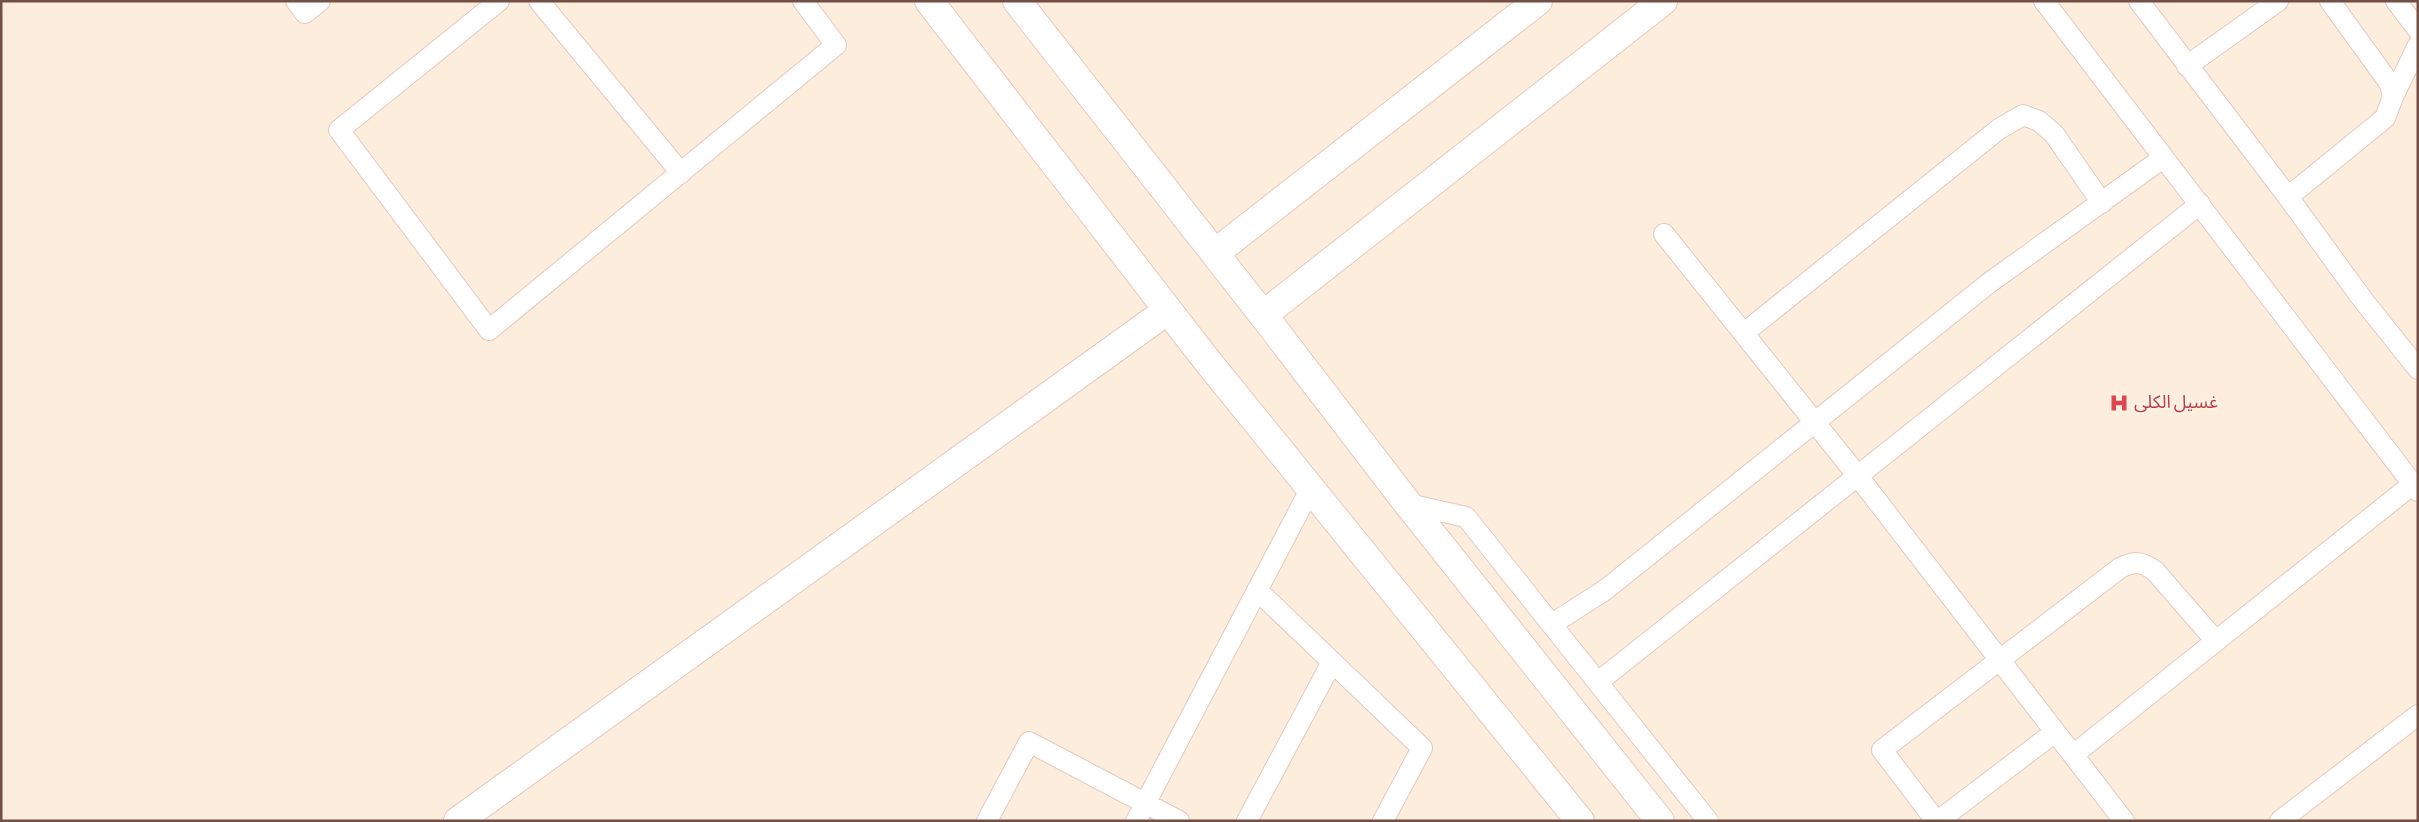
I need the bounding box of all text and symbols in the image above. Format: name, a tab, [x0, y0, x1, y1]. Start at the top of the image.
hospital icon: غسيل الكلى	[2108, 392, 2130, 414]
place label: غسيل الكلى	[2134, 394, 2218, 413]

